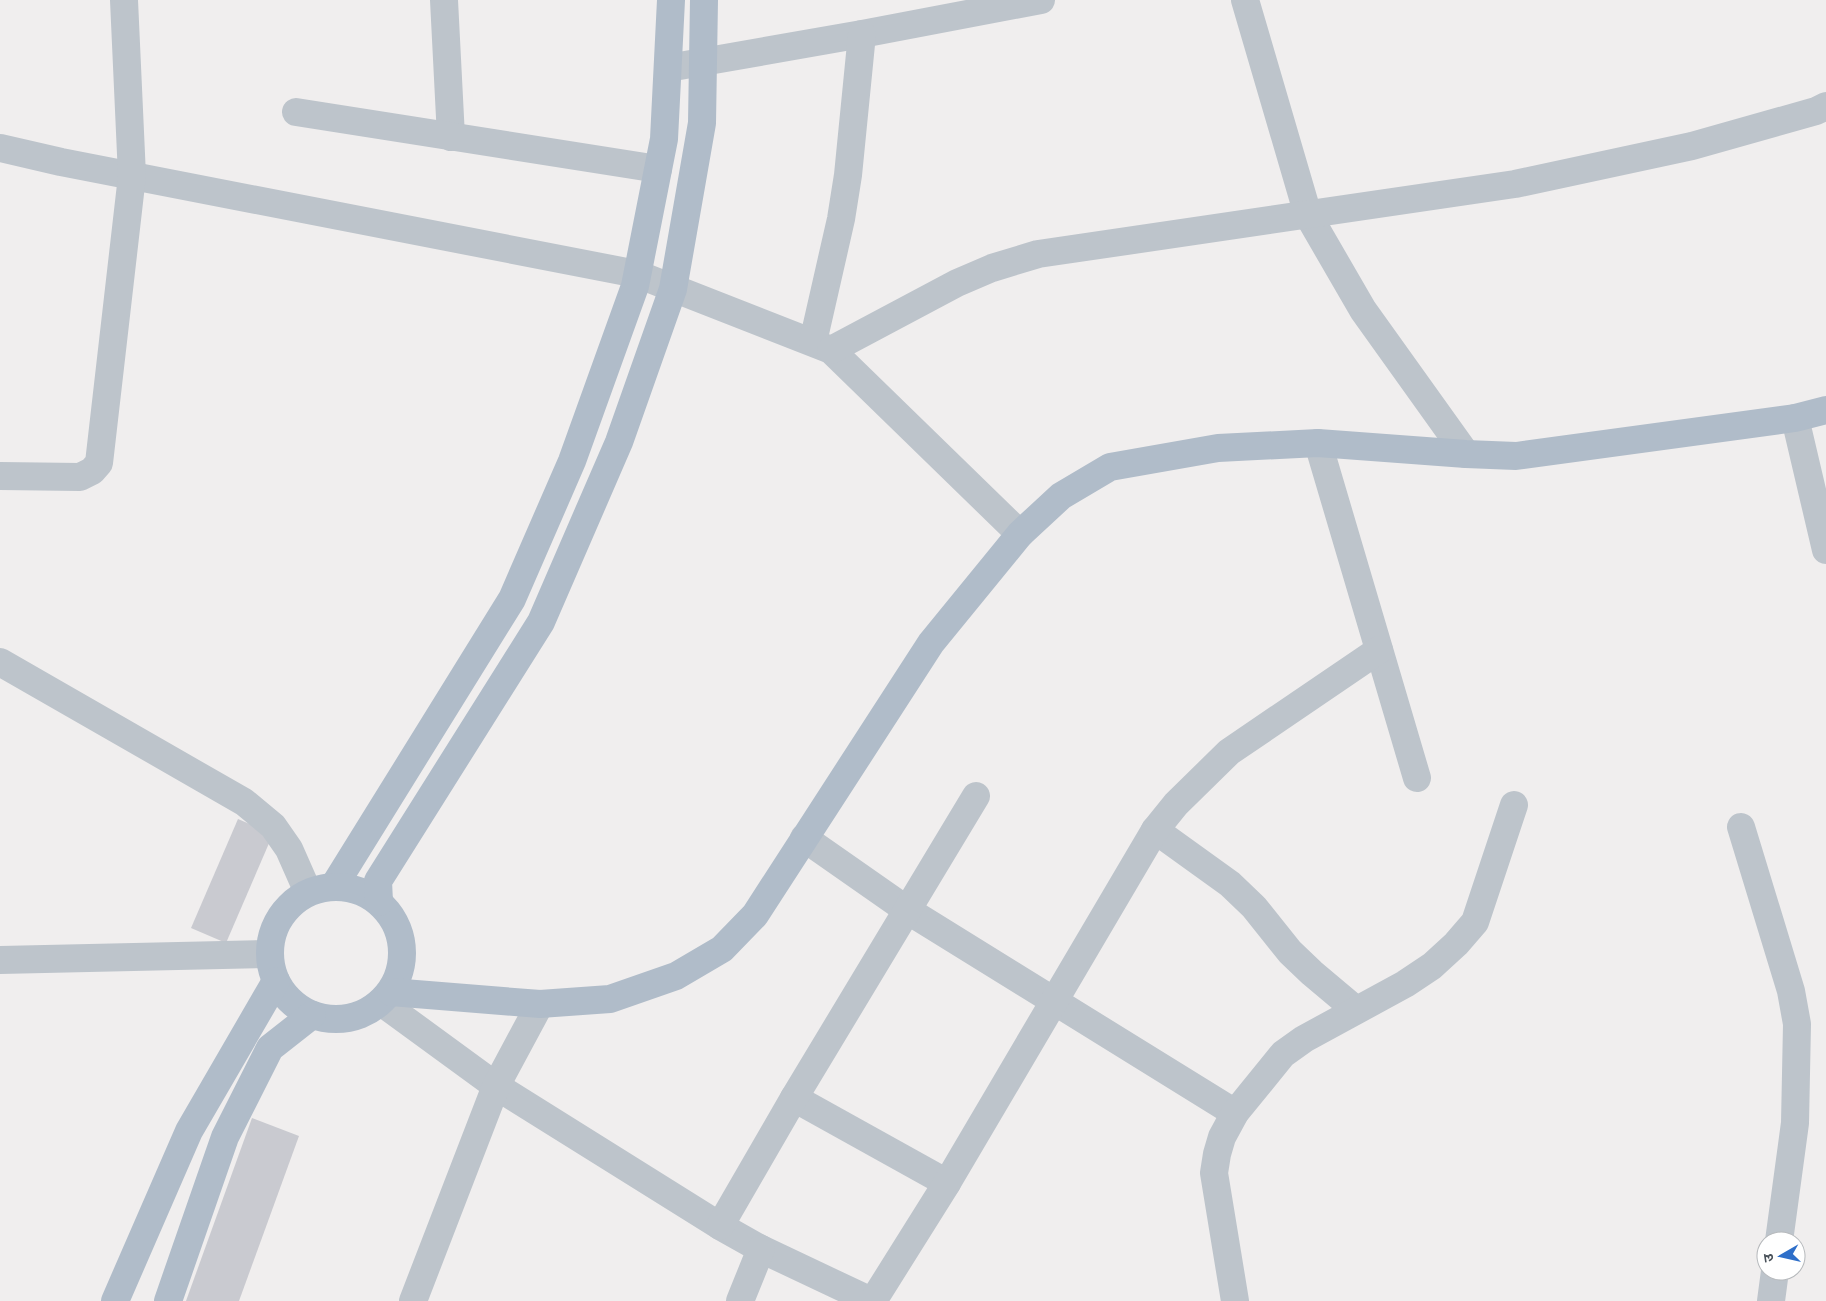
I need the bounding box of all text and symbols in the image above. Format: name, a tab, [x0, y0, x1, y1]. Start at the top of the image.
north arrow	[1756, 1231, 1806, 1281]
text: उ	[1759, 1252, 1778, 1263]

